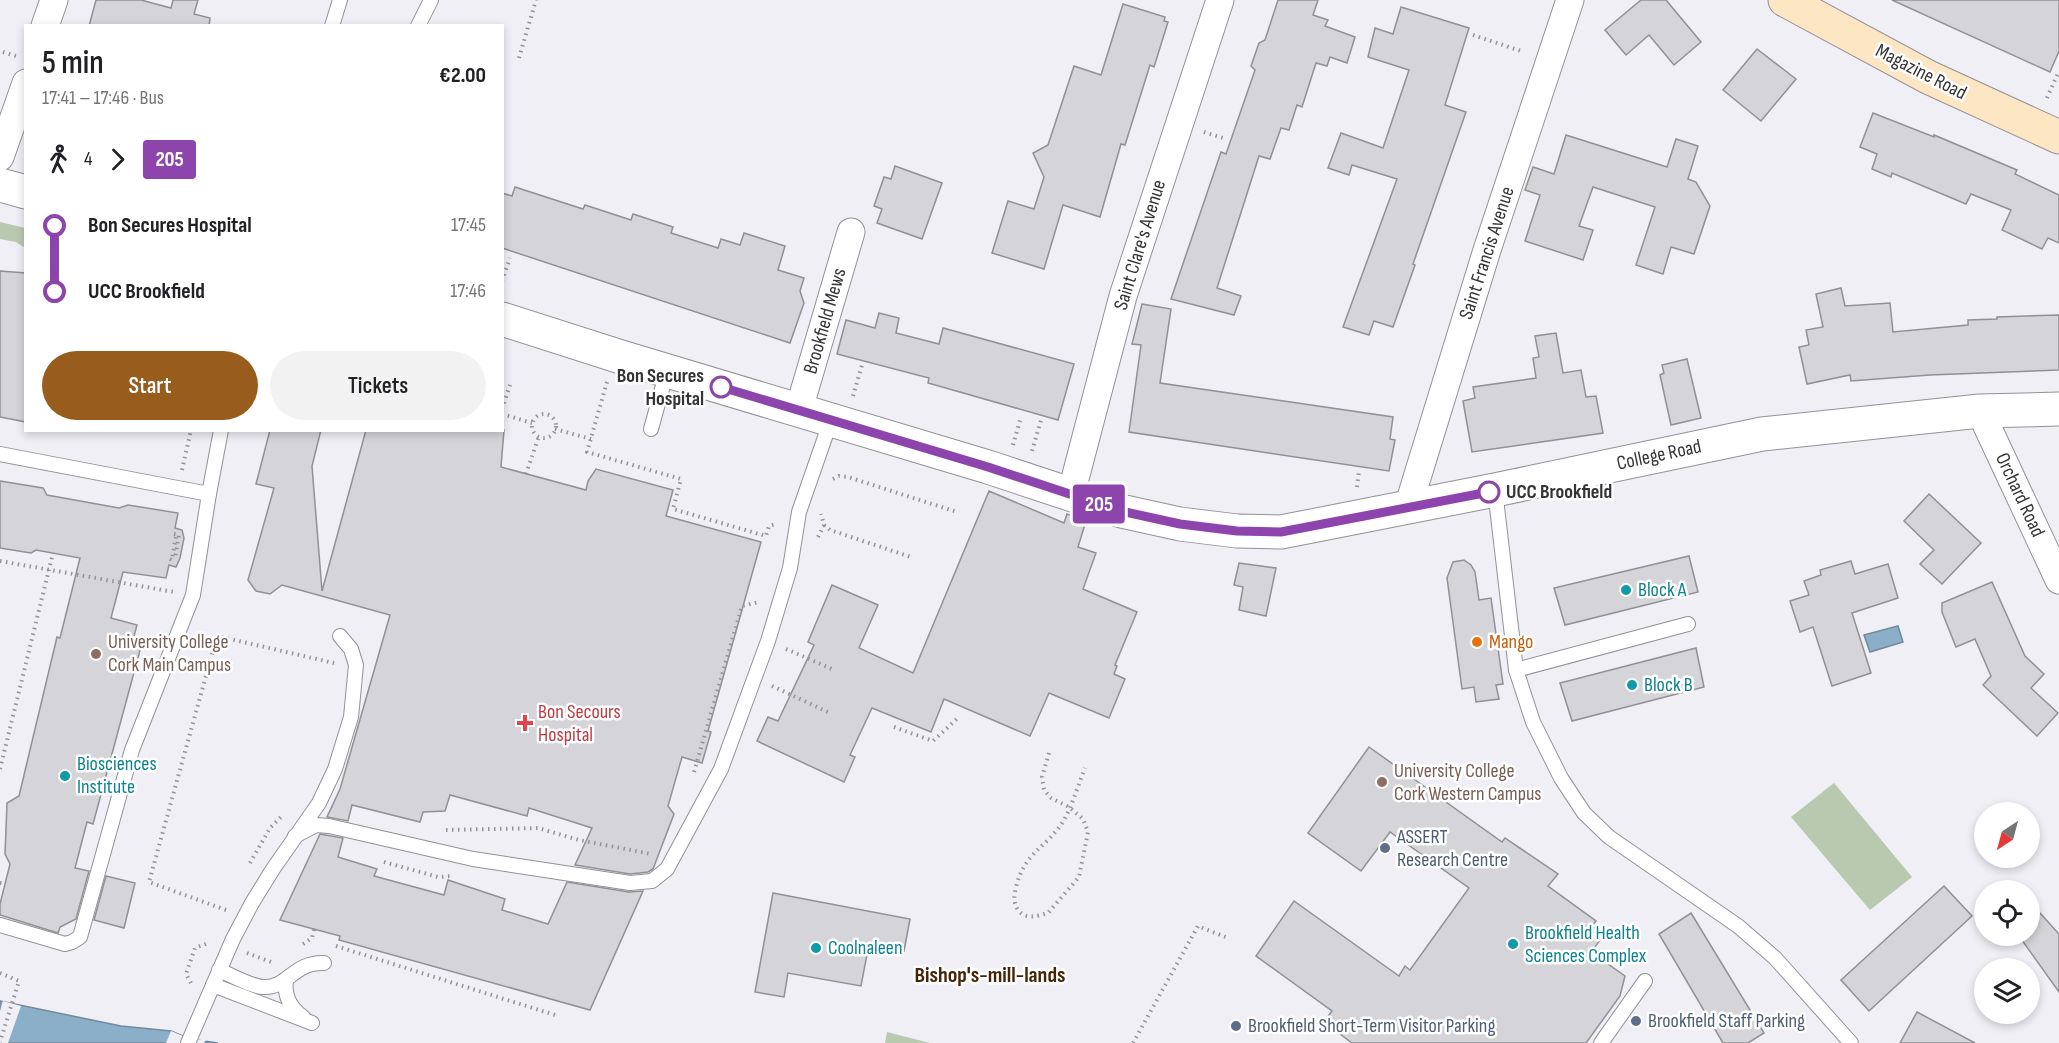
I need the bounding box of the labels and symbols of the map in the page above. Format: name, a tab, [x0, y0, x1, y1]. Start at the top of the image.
street label: Magazine Road	[1871, 39, 1971, 105]
street label: Saint Clare's Avenue	[1109, 177, 1171, 313]
street label: Saint Francis Avenue	[1454, 184, 1520, 322]
street label: Brookfield Mews	[798, 265, 852, 377]
place label: Bon Secures Hospital	[617, 364, 704, 411]
marker: Bon Secures Hospital	[710, 376, 732, 398]
street label: College Road	[1615, 434, 1703, 476]
street label: Orchard Road	[1990, 449, 2050, 541]
place label: UCC Brookfield	[1506, 480, 1612, 504]
marker: UCC Brookfield	[1478, 481, 1500, 503]
line badge: 205	[1064, 484, 1134, 524]
place label: Block A	[1638, 578, 1687, 602]
marker: Block A	[1619, 583, 1633, 597]
place label: University College Cork Main Campus	[108, 630, 231, 677]
place label: Mango	[1489, 630, 1533, 654]
marker: Mango	[1470, 635, 1484, 649]
marker: University College Cork Main Campus	[89, 647, 103, 661]
place label: Block B	[1644, 673, 1693, 697]
marker: Block B	[1625, 678, 1639, 692]
place label: Bon Secours Hospital	[538, 700, 621, 747]
marker: Bon Secours Hospital	[516, 714, 534, 732]
place label: Biosciences Institute	[77, 752, 157, 799]
place label: University College Cork Western Campus	[1394, 759, 1541, 806]
marker: Biosciences Institute	[58, 769, 72, 783]
marker: University College Cork Western Campus	[1375, 775, 1389, 789]
north arrow	[1974, 802, 2040, 868]
place label: ASSERT Research Centre	[1396, 825, 1508, 872]
marker: ASSERT Research Centre	[1378, 841, 1392, 855]
place label: Brookfield Health Sciences Complex	[1525, 921, 1647, 968]
place label: Coolnaleen	[828, 936, 902, 960]
marker: Brookfield Health Sciences Complex	[1506, 937, 1520, 951]
marker: Coolnaleen	[809, 941, 823, 955]
district label: Bishop's-mill-lands	[915, 962, 1065, 989]
place label: Brookfield Staff Parking	[1648, 1009, 1805, 1033]
place label: Brookfield Short-Term Visitor Parking	[1248, 1014, 1495, 1038]
marker: Brookfield Staff Parking	[1629, 1014, 1643, 1028]
marker: Brookfield Short-Term Visitor Parking	[1229, 1019, 1243, 1033]

